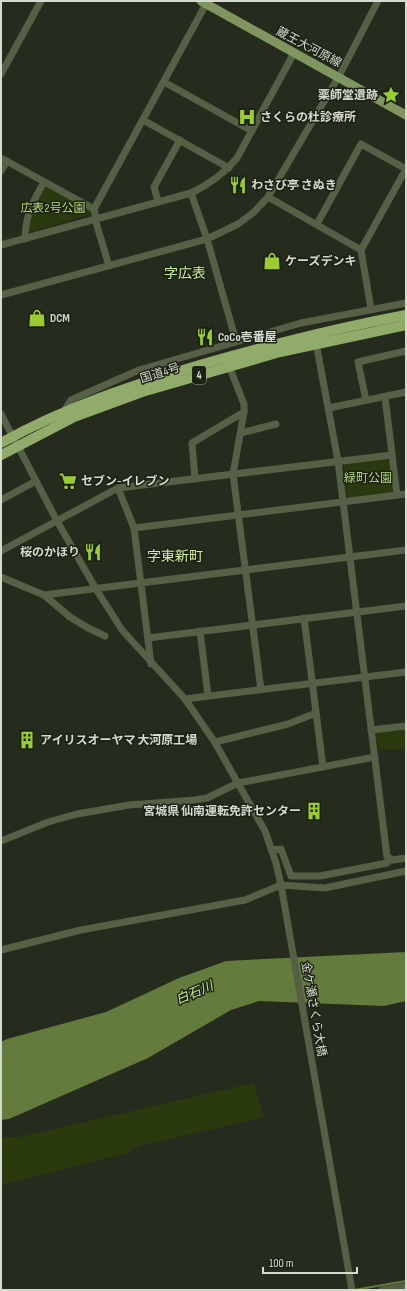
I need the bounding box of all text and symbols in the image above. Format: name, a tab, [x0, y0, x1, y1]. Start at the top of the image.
street label: 蔵王大河原線	[273, 24, 344, 71]
place icon: 薬師堂遺跡	[381, 85, 401, 105]
place label: 薬師堂遺跡	[318, 88, 378, 103]
hospital icon: さくらの杜診療所	[237, 107, 257, 127]
place label: さくらの杜診療所	[260, 110, 356, 125]
restaurant icon: わさび亭 さぬき	[228, 175, 248, 195]
place label: わさび亭 さぬき	[251, 178, 337, 193]
park label: 広表2号公園	[21, 201, 85, 216]
shop icon: ケーズデンキ	[262, 251, 282, 271]
place label: ケーズデンキ	[285, 254, 356, 269]
district label: 字広表	[164, 265, 206, 282]
shop icon: DCM	[27, 308, 47, 328]
place label: DCM	[50, 311, 70, 326]
restaurant icon: CoCo壱番屋	[195, 327, 215, 347]
place label: CoCo壱番屋	[218, 330, 277, 345]
street label: 国道4号	[138, 360, 182, 387]
road number: 4	[192, 366, 206, 384]
supermarket icon: セブン-イレブン	[58, 471, 78, 491]
park label: 緑町公園	[344, 471, 392, 486]
place label: セブン-イレブン	[81, 474, 170, 489]
restaurant icon: 桜のかほり	[83, 542, 103, 562]
place label: 桜のかほり	[20, 545, 80, 560]
district label: 字東新町	[147, 548, 203, 565]
building icon: アイリスオーヤマ 大河原工場	[17, 730, 37, 750]
place label: アイリスオーヤマ 大河原工場	[40, 733, 197, 748]
building icon: 宮城県 仙南運転免許センター	[304, 801, 324, 821]
place label: 宮城県 仙南運転免許センター	[143, 804, 301, 819]
street label: 金ケ瀬さくら大橋	[298, 961, 329, 1058]
water label: 白石川	[173, 977, 217, 1008]
scale bar	[263, 1249, 357, 1275]
text: 100 m	[269, 1256, 294, 1271]

